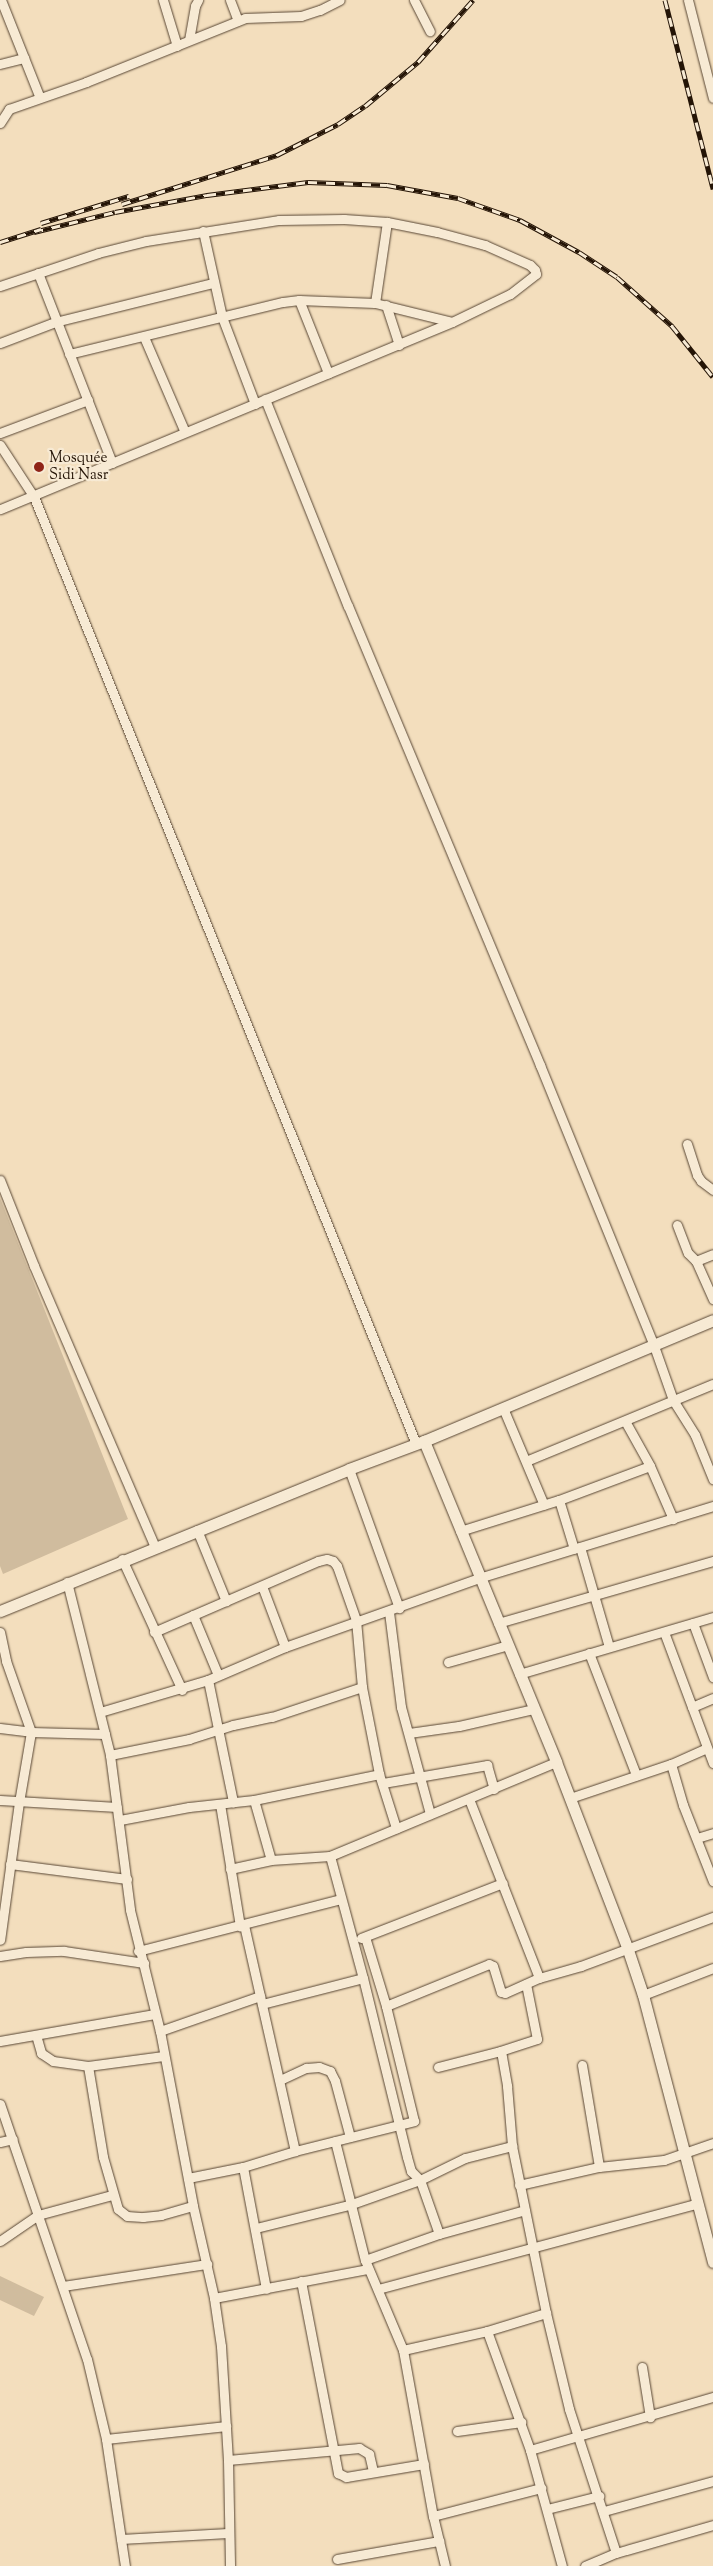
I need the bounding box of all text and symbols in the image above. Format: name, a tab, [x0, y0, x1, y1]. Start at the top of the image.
place label: Mosquée Sidi Nasr	[49, 449, 108, 484]
marker: Mosquée Sidi Nasr	[33, 461, 45, 473]

